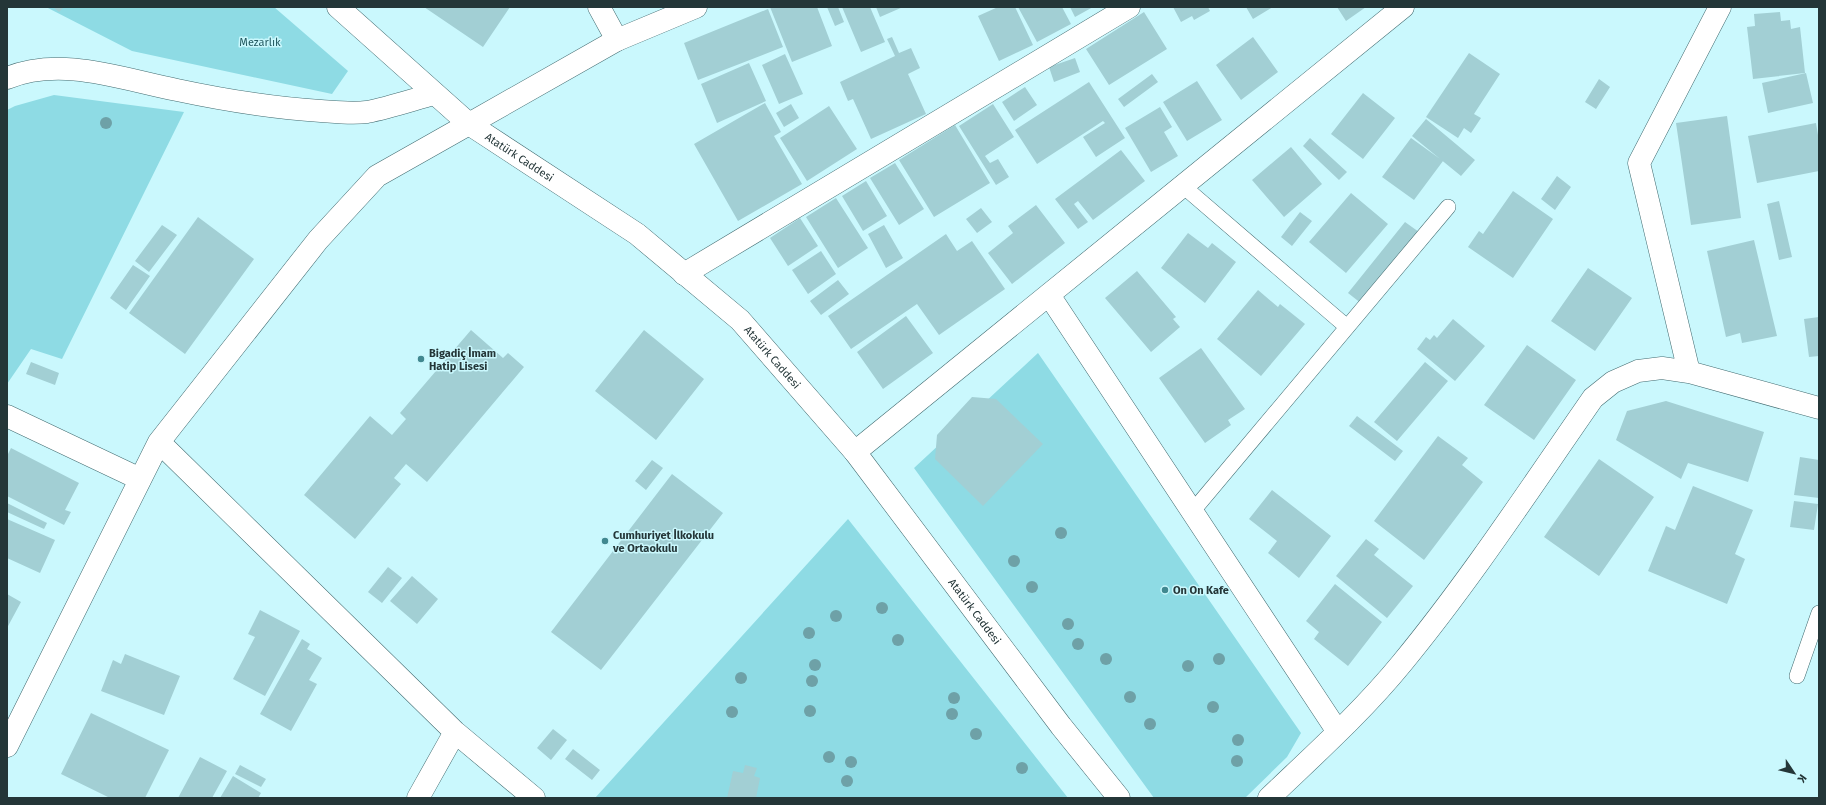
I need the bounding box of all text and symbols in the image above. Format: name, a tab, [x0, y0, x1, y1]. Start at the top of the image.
park label: Mezarlık	[239, 36, 281, 49]
street label: Atatürk Caddesi	[483, 130, 556, 185]
street label: Atatürk Caddesi	[741, 324, 803, 392]
place label: Bigadiç İmam Hatip Lisesi	[429, 347, 496, 373]
marker: Bigadiç İmam Hatip Lisesi	[416, 354, 426, 364]
place label: Cumhuriyet İlkokulu ve Ortaokulu	[612, 529, 714, 555]
marker: Cumhuriyet İlkokulu ve Ortaokulu	[600, 536, 610, 546]
street label: Atatürk Caddesi	[945, 576, 1003, 647]
place label: On On Kafe	[1173, 584, 1229, 597]
marker: On On Kafe	[1160, 585, 1170, 595]
north arrow	[1774, 753, 1814, 793]
text: K	[1794, 772, 1809, 786]

